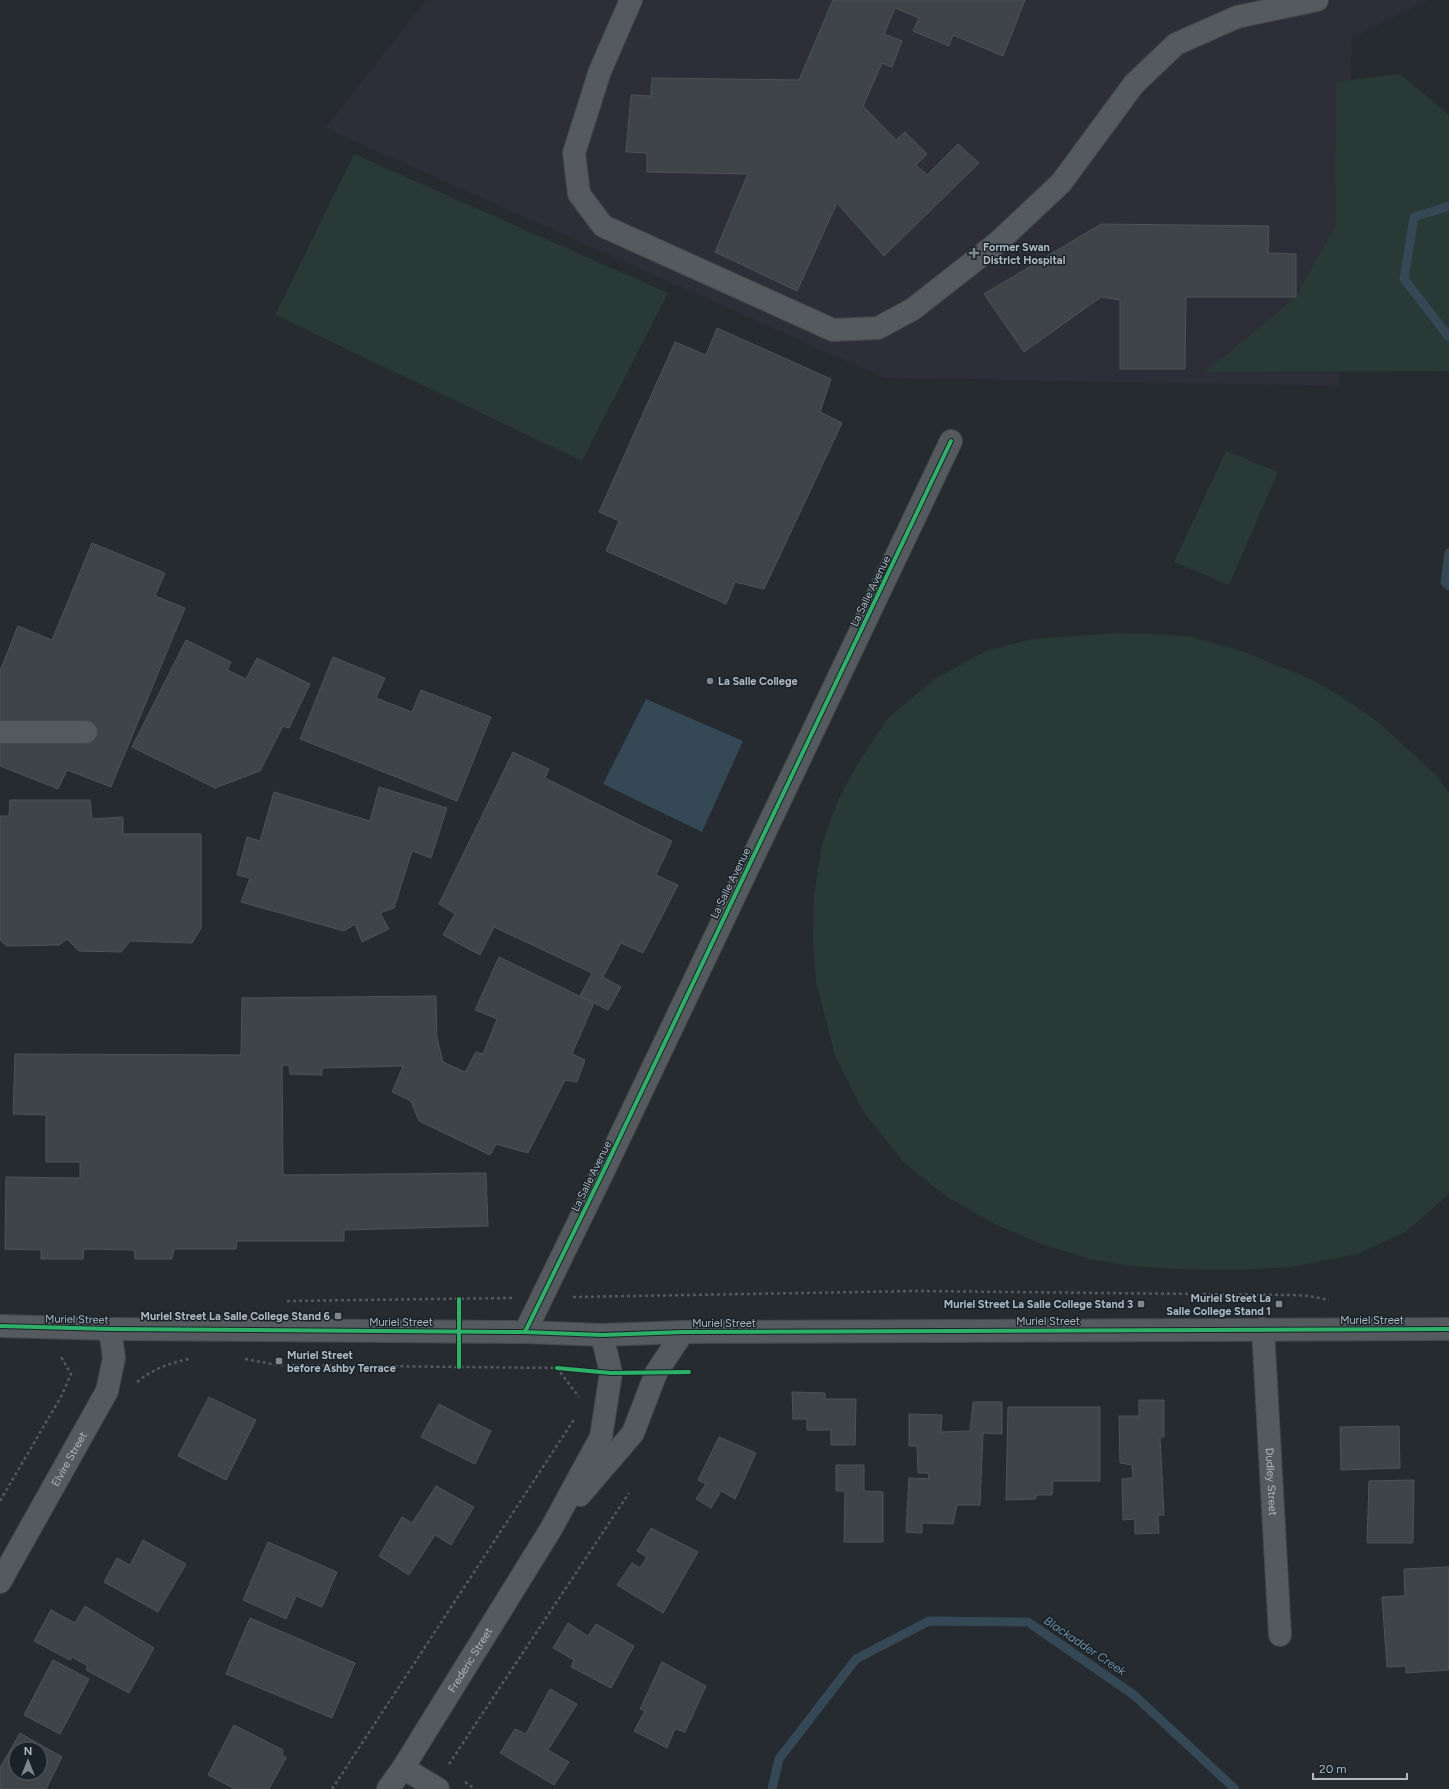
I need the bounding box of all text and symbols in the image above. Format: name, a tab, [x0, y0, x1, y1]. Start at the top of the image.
place label: Former Swan District Hospital	[983, 241, 1066, 267]
marker: Former Swan District Hospital	[968, 247, 980, 259]
street label: La Salle Avenue	[848, 554, 893, 629]
place label: La Salle College	[718, 675, 798, 688]
marker: La Salle College	[705, 676, 715, 686]
street label: La Salle Avenue	[708, 846, 753, 921]
street label: La Salle Avenue	[569, 1139, 614, 1214]
place label: Muriel Street La Salle College Stand 1	[1166, 1292, 1271, 1318]
place label: Muriel Street La Salle College Stand 3	[944, 1298, 1133, 1311]
marker: Muriel Street La Salle College Stand 3	[1136, 1299, 1146, 1309]
marker: Muriel Street La Salle College Stand 1	[1274, 1299, 1284, 1309]
place label: Muriel Street La Salle College Stand 6	[140, 1310, 331, 1323]
marker: Muriel Street La Salle College Stand 6	[333, 1311, 343, 1321]
street label: Muriel Street	[45, 1312, 109, 1327]
street label: Muriel Street	[1340, 1314, 1404, 1327]
street label: Muriel Street	[1016, 1315, 1080, 1328]
street label: Muriel Street	[369, 1316, 433, 1329]
street label: Muriel Street	[692, 1317, 756, 1330]
place label: Muriel Street before Ashby Terrace	[287, 1349, 396, 1375]
marker: Muriel Street before Ashby Terrace	[274, 1356, 284, 1366]
street label: Elvire Street	[49, 1430, 90, 1489]
street label: Dudley Street	[1263, 1448, 1279, 1516]
water label: Blackadder Creek	[1041, 1613, 1130, 1679]
street label: Frederic Street	[445, 1625, 495, 1695]
north arrow	[8, 1741, 48, 1781]
text: N	[24, 1745, 32, 1758]
scale bar	[1313, 1755, 1407, 1781]
text: 20 m	[1319, 1762, 1347, 1776]

